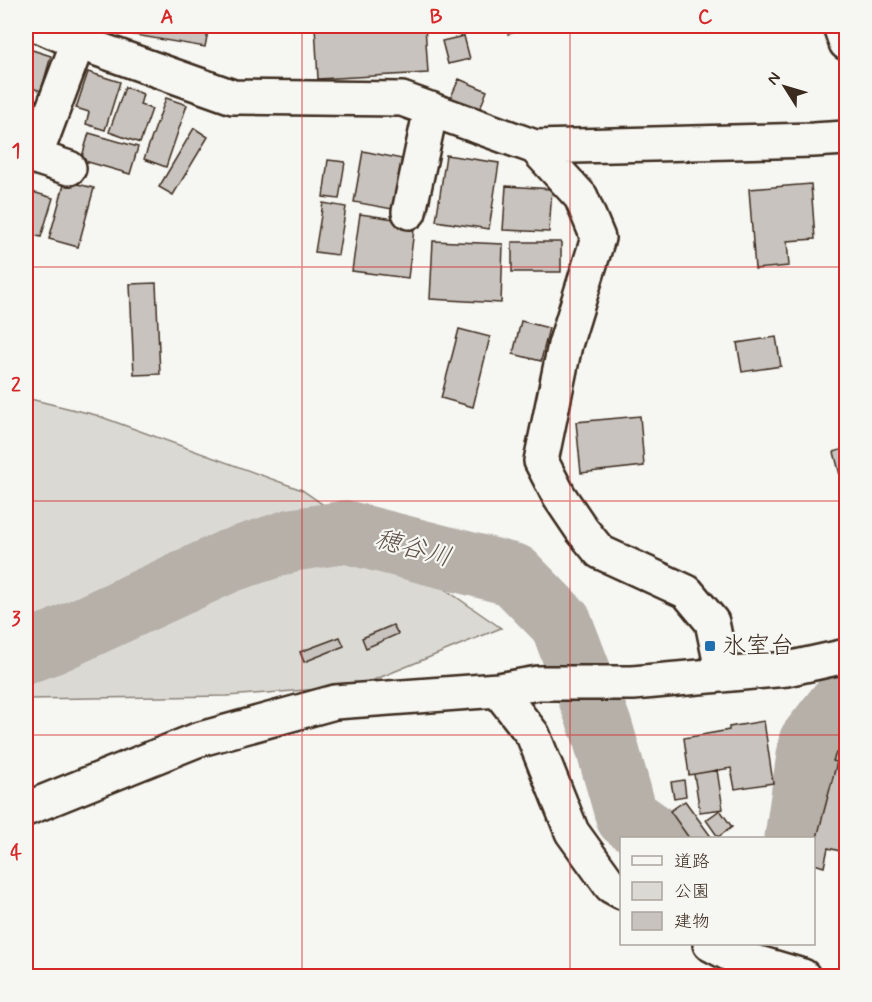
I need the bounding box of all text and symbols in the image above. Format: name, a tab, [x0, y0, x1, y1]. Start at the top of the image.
text: A	[160, 4, 174, 31]
text: B	[430, 4, 443, 31]
text: C	[698, 4, 713, 31]
north arrow	[755, 57, 815, 117]
text: N	[763, 68, 786, 89]
text: 1	[12, 138, 20, 165]
text: 2	[11, 372, 21, 399]
water label: 穂谷川	[371, 522, 455, 576]
text: 3	[11, 606, 21, 633]
place label: 氷室台	[722, 631, 794, 662]
marker: 氷室台	[703, 639, 717, 653]
legend	[620, 837, 815, 945]
text: 4	[10, 840, 22, 867]
text: 道路	[674, 850, 710, 874]
text: 公園	[674, 880, 710, 904]
text: 建物	[674, 910, 710, 934]

